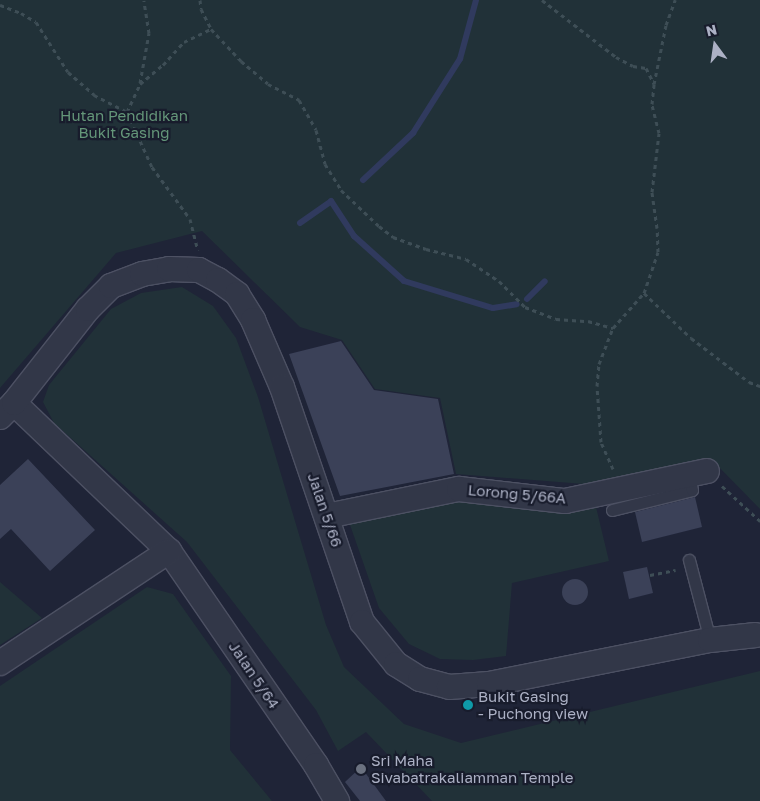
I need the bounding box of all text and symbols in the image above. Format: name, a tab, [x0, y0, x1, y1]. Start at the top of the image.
north arrow	[690, 20, 740, 70]
text: N	[704, 20, 718, 39]
park label: Hutan Pendidikan Bukit Gasing	[60, 106, 188, 141]
street label: Jalan 5/66	[304, 471, 346, 549]
street label: Lorong 5/66A	[467, 481, 567, 507]
street label: Jalan 5/64	[225, 638, 283, 712]
place label: Bukit Gasing - Puchong view	[478, 687, 588, 722]
marker: Bukit Gasing - Puchong view	[462, 699, 474, 711]
place label: Sri Maha Sivabatrakaliamman Temple	[371, 751, 573, 786]
marker: Sri Maha Sivabatrakaliamman Temple	[355, 763, 367, 775]

